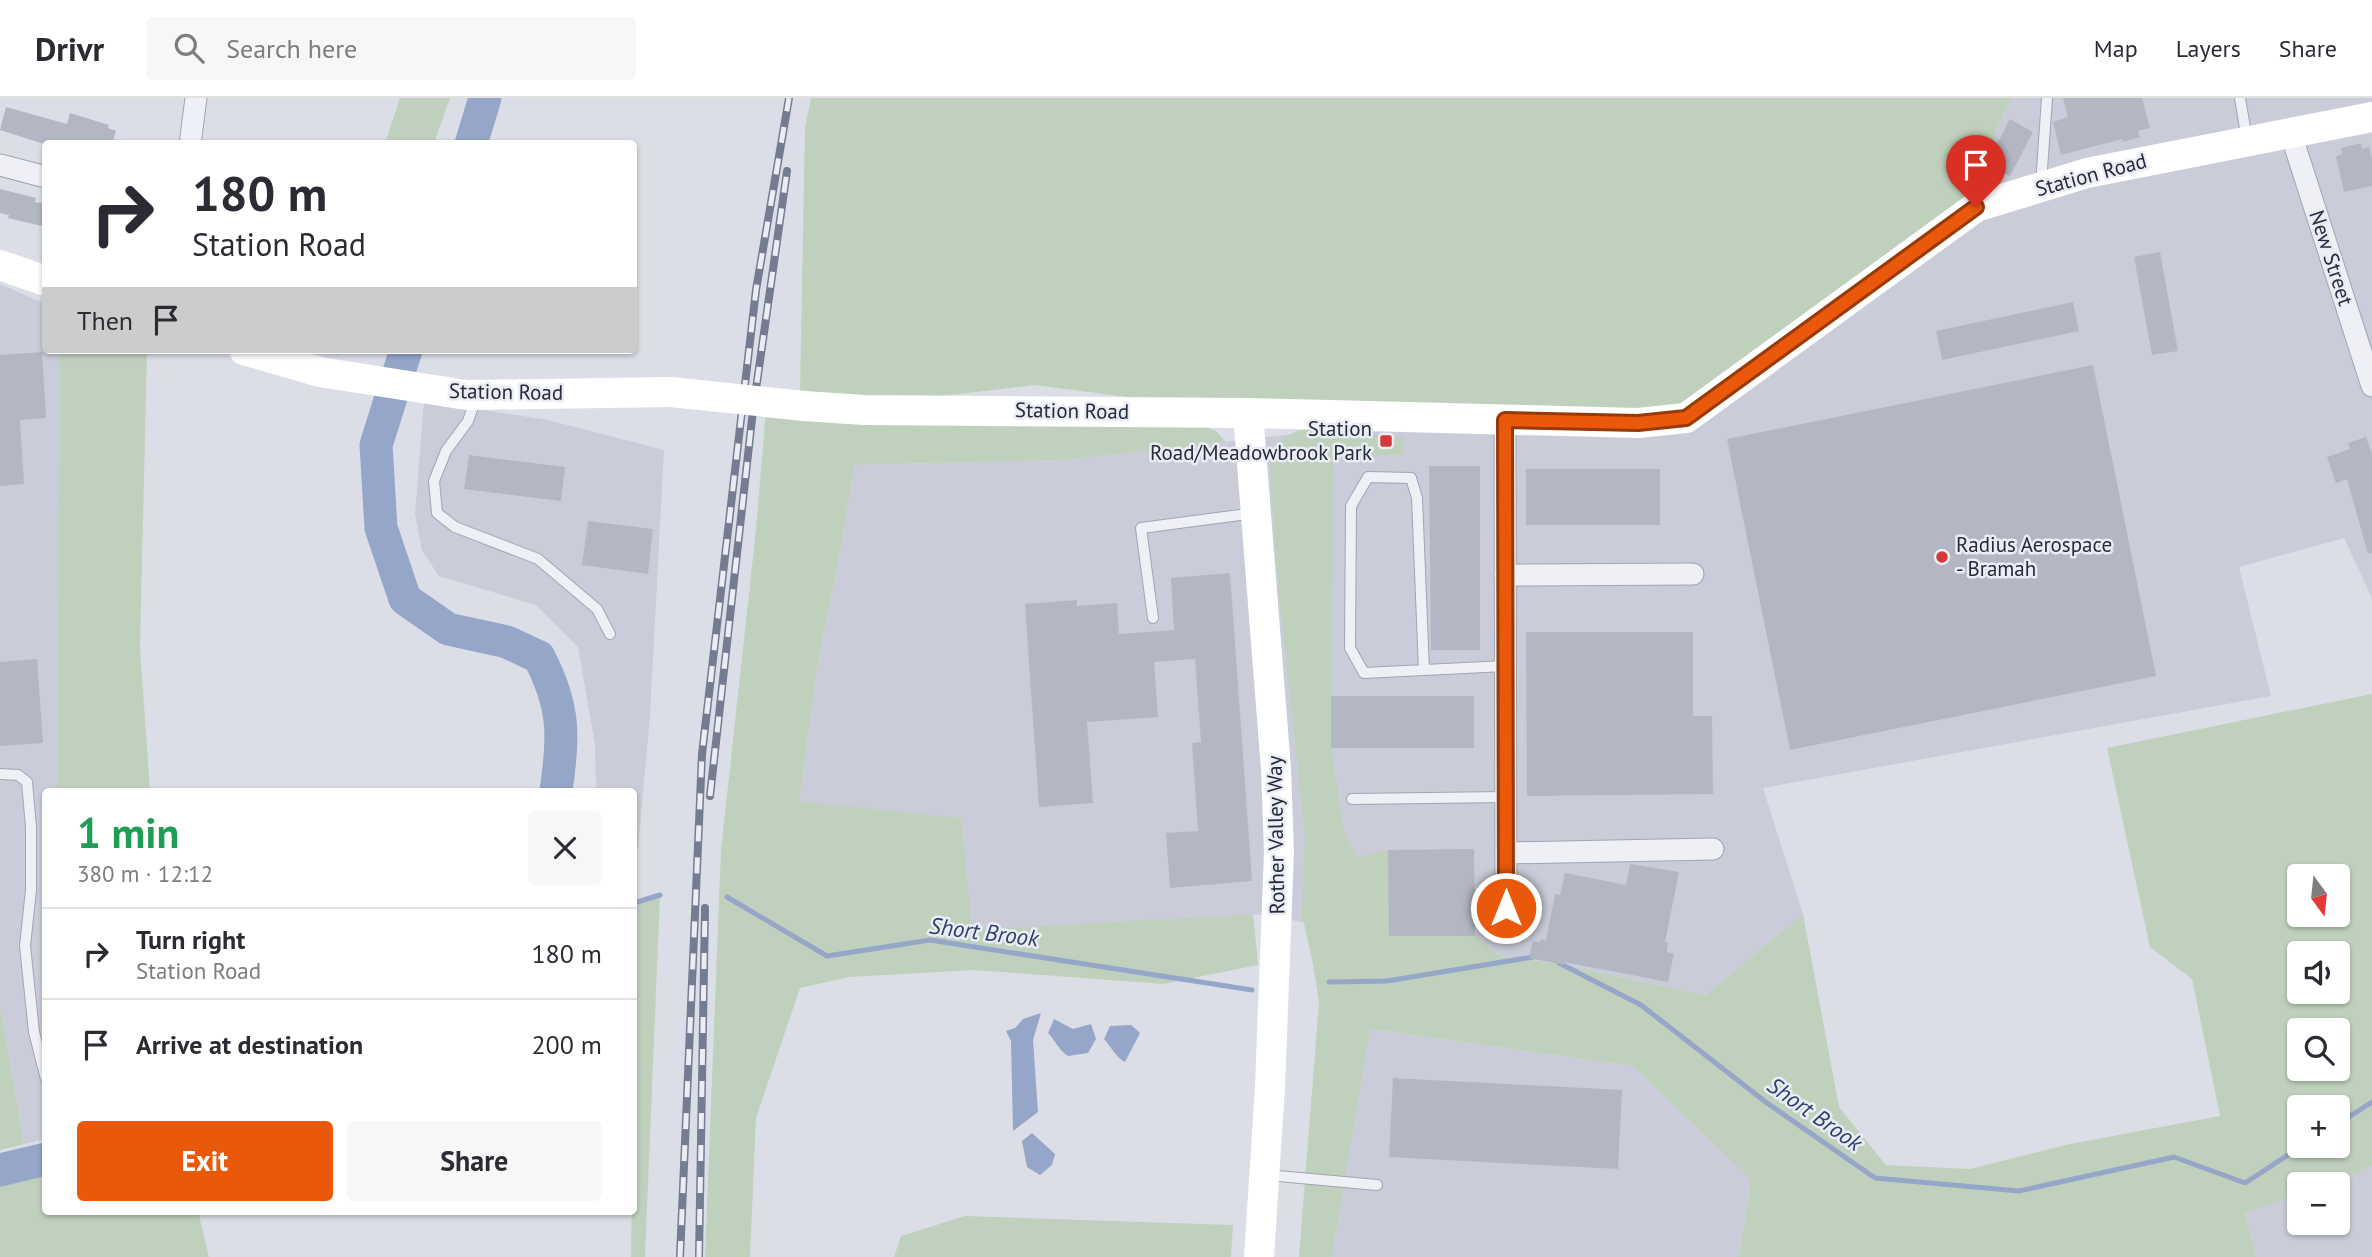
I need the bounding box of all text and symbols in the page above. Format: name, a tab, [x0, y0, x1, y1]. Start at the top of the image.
search box	[146, 17, 636, 80]
text: Drivr	[35, 27, 104, 70]
icon: search	[170, 29, 208, 67]
text: Search here	[226, 32, 357, 65]
text: Map	[2094, 33, 2138, 64]
text: Layers	[2176, 33, 2241, 64]
text: Share	[2279, 33, 2337, 64]
pin	[1946, 135, 2006, 207]
icon: arrive	[1957, 146, 1995, 184]
street label: Station Road	[2032, 147, 2150, 202]
text: 180 m	[192, 161, 327, 225]
icon: right	[77, 168, 168, 259]
street label: New Street	[2303, 207, 2360, 309]
text: Station Road	[192, 223, 366, 265]
icon: arrive	[147, 301, 185, 339]
text: Then	[77, 304, 133, 337]
street label: Station Road	[449, 377, 563, 406]
street label: Station Road	[1015, 396, 1129, 425]
place label: Station Road/Meadowbrook Park	[1150, 415, 1372, 466]
marker: Station Road/Meadowbrook Park	[1378, 433, 1394, 449]
place label: Radius Aerospace - Bramah	[1956, 531, 2112, 582]
marker: Radius Aerospace - Bramah	[1934, 549, 1950, 565]
street label: Rother Valley Way	[1261, 755, 1290, 915]
text: 1 min	[77, 805, 179, 860]
button: close	[528, 811, 602, 885]
text: 380 m · 12:12	[77, 859, 213, 888]
north arrow	[2287, 864, 2350, 928]
map controls	[2287, 864, 2350, 1235]
position arrow	[1469, 871, 1543, 945]
water label: Short Brook	[928, 910, 1042, 953]
text: Turn right	[136, 923, 245, 956]
icon: right	[77, 935, 115, 973]
text: 180 m	[531, 937, 602, 970]
button: sound	[2287, 941, 2350, 1004]
text: Station Road	[136, 956, 261, 985]
button: search	[2287, 1018, 2350, 1081]
icon: arrive	[77, 1026, 115, 1064]
text: Arrive at destination	[136, 1028, 363, 1061]
text: 200 m	[531, 1028, 602, 1061]
water label: Short Brook	[1762, 1070, 1870, 1158]
button: +	[2287, 1095, 2350, 1158]
button: Exit	[77, 1121, 333, 1201]
button: Share	[347, 1121, 602, 1201]
button: −	[2287, 1172, 2350, 1235]

